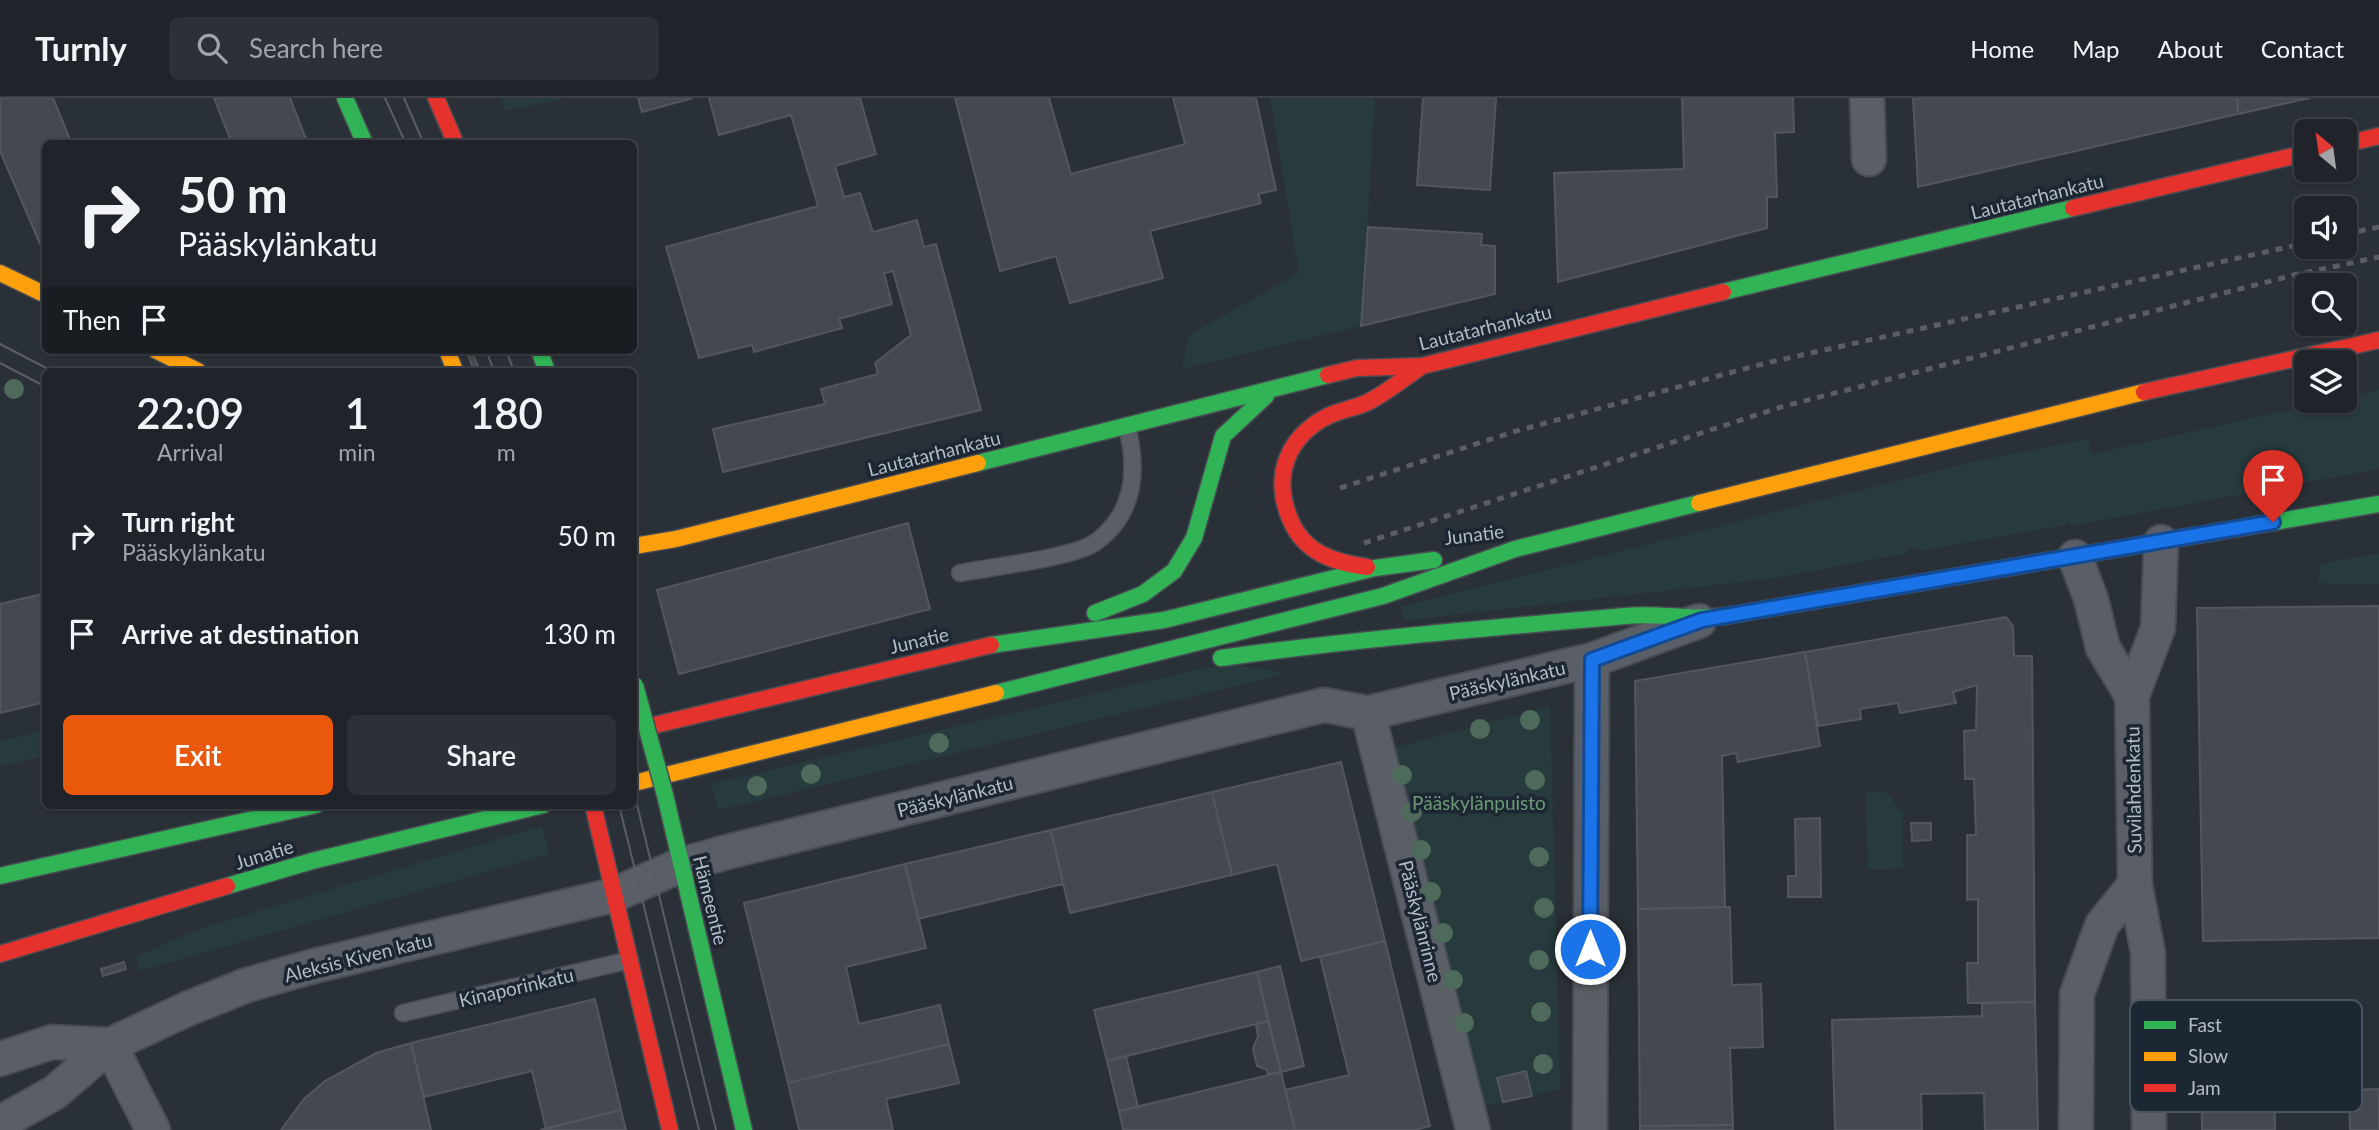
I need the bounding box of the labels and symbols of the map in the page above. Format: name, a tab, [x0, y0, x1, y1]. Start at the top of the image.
north arrow	[2294, 119, 2357, 182]
street label: Lautatarhankatu	[1968, 168, 2106, 224]
street label: Lautatarhankatu	[1416, 299, 1554, 355]
street label: Lautatarhankatu	[865, 425, 1003, 481]
pin	[2243, 450, 2303, 522]
street label: Junatie	[1443, 519, 1505, 549]
street label: Junatie	[887, 622, 951, 658]
street label: Pääskylänkatu	[1447, 655, 1567, 705]
street label: Suvilahdenkatu	[2120, 726, 2146, 854]
street label: Pääskylänkatu	[895, 770, 1015, 822]
park label: Pääskylänpuisto	[1412, 791, 1546, 814]
street label: Junatie	[232, 834, 296, 874]
street label: Hämeentie	[689, 853, 733, 947]
street label: Pääskylänrinne	[1395, 858, 1447, 984]
position arrow	[1553, 912, 1627, 986]
street label: Aleksis Kiven katu	[282, 928, 434, 986]
street label: Kinaporinkatu	[456, 963, 576, 1011]
legend	[2130, 1000, 2362, 1112]
text: Fast	[2188, 1013, 2222, 1036]
text: Slow	[2188, 1044, 2228, 1067]
text: Jam	[2188, 1076, 2221, 1099]

